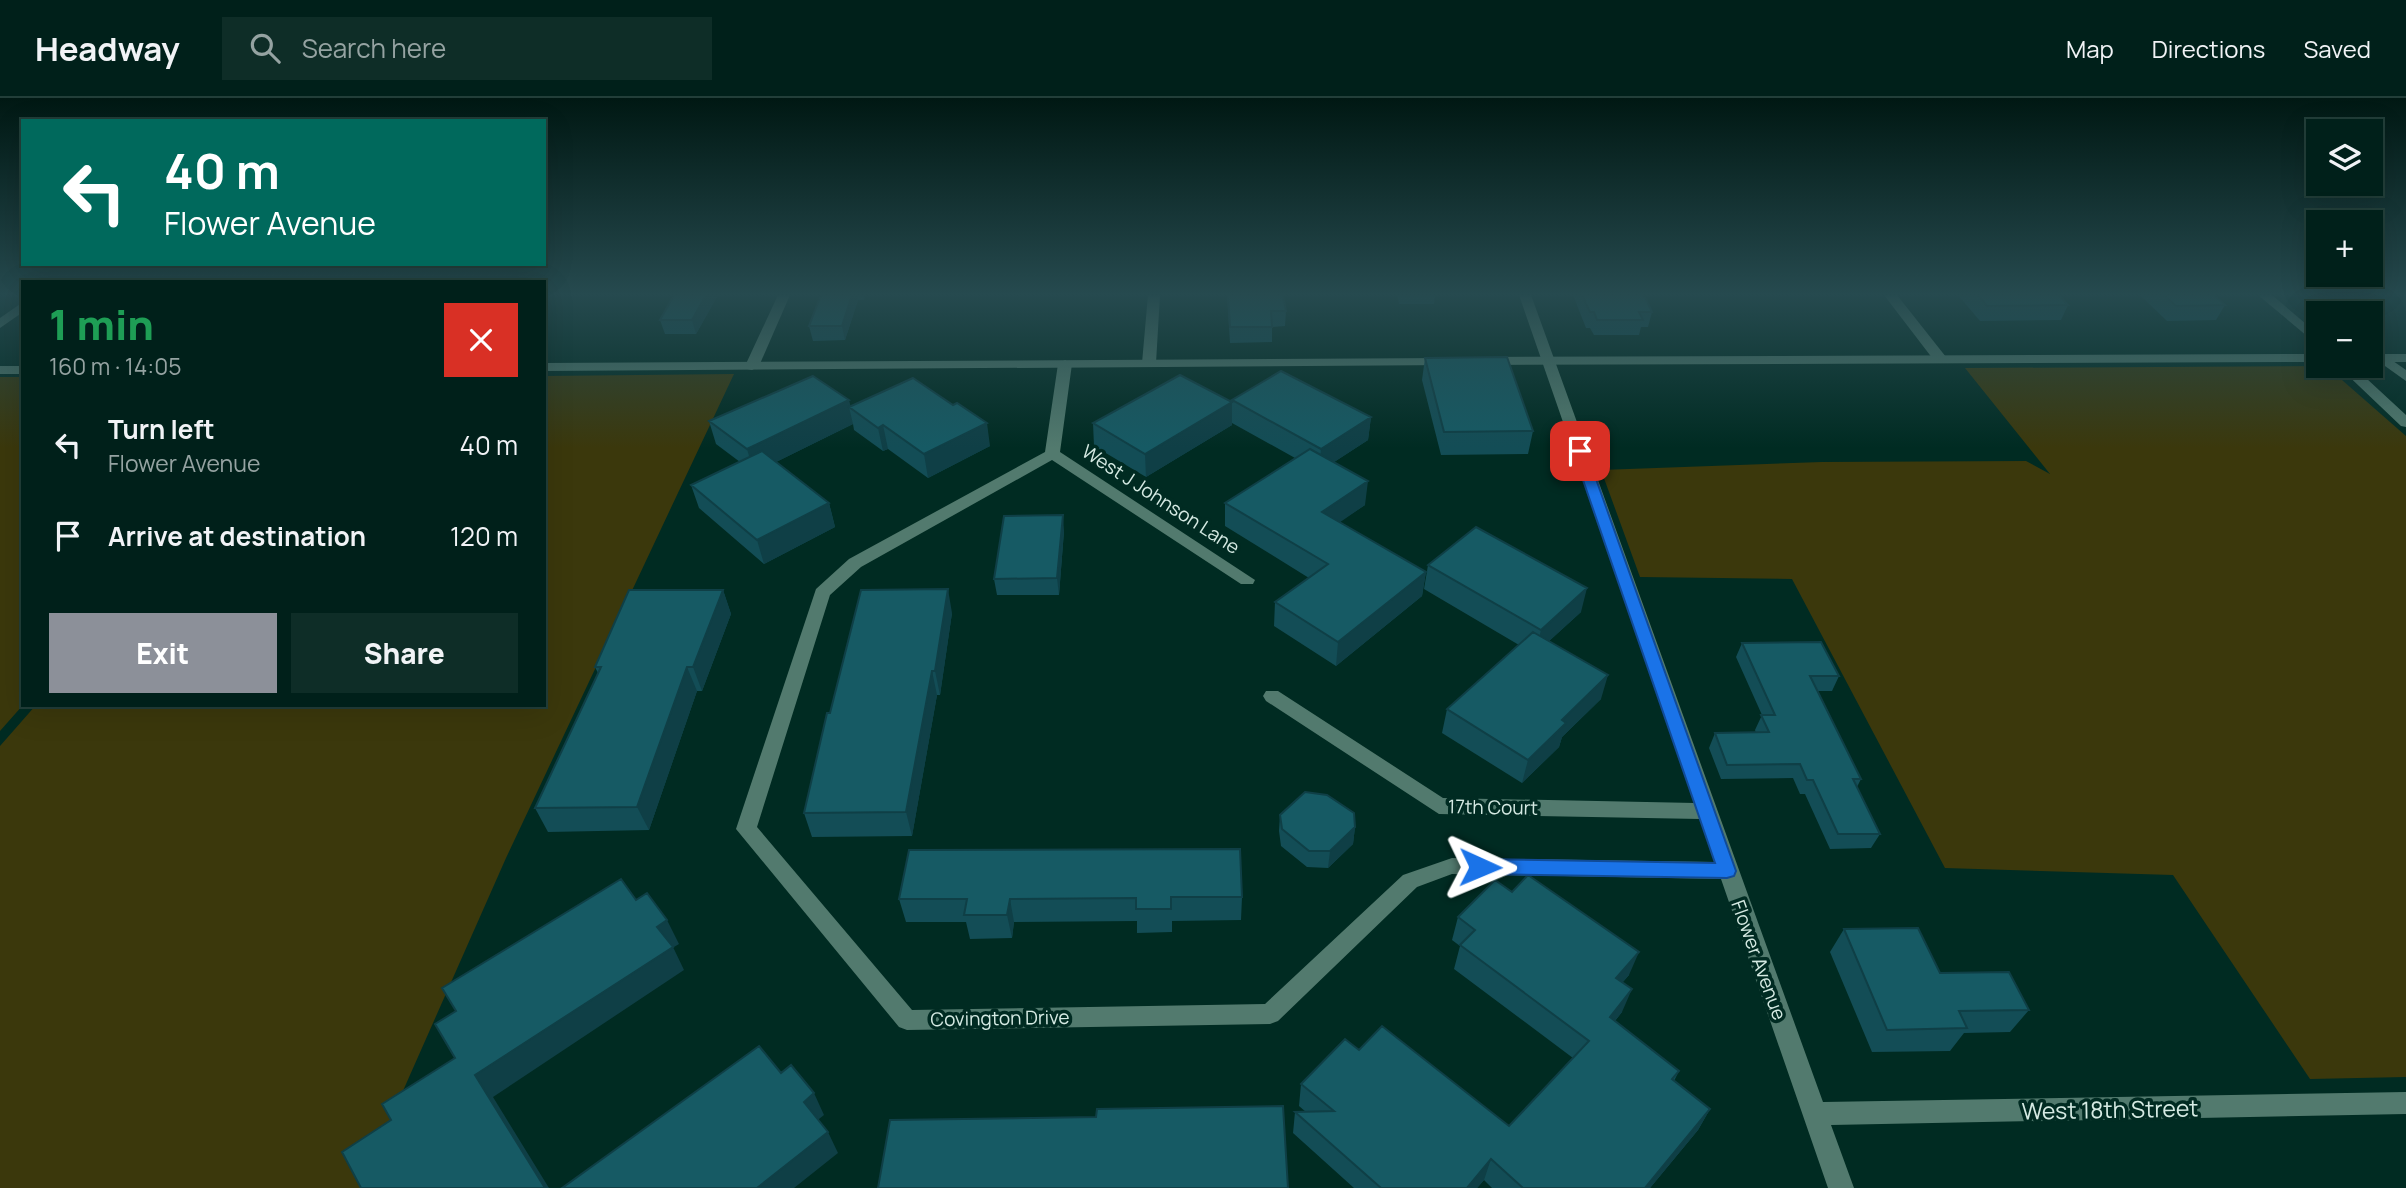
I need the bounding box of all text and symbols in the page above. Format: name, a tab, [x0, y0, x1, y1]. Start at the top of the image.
search box	[222, 17, 712, 80]
text: Headway	[35, 26, 180, 71]
icon: search	[246, 29, 284, 67]
text: Search here	[302, 30, 446, 66]
text: Map	[2066, 32, 2114, 65]
text: Directions	[2152, 32, 2265, 65]
text: Saved	[2303, 32, 2371, 65]
map controls	[2306, 119, 2383, 378]
button: layers	[2306, 119, 2383, 196]
text: 40 m	[164, 137, 280, 204]
icon: left	[49, 147, 140, 238]
text: Flower Avenue	[164, 201, 376, 245]
button: +	[2306, 210, 2383, 287]
text: 1 min	[49, 295, 154, 353]
button: −	[2306, 301, 2383, 378]
button: close	[444, 303, 518, 377]
text: 160 m · 14:05	[49, 350, 182, 382]
text: Turn left	[108, 411, 215, 447]
pin	[1550, 421, 1610, 481]
icon: left	[49, 426, 87, 464]
text: 40 m	[460, 427, 518, 463]
icon: arrive	[1561, 432, 1599, 470]
street label: West J Johnson Lane	[1077, 438, 1245, 560]
text: Flower Avenue	[108, 447, 260, 479]
icon: arrive	[49, 517, 87, 555]
text: Arrive at destination	[108, 518, 366, 554]
text: 120 m	[450, 518, 518, 554]
button: Exit	[49, 613, 277, 693]
button: Share	[291, 613, 518, 693]
street label: 17th Court	[1448, 793, 1538, 821]
position arrow	[1443, 830, 1517, 904]
street label: Flower Avenue	[1725, 896, 1793, 1024]
street label: Covington Drive	[930, 1004, 1070, 1032]
street label: West 18th Street	[2021, 1091, 2199, 1127]

